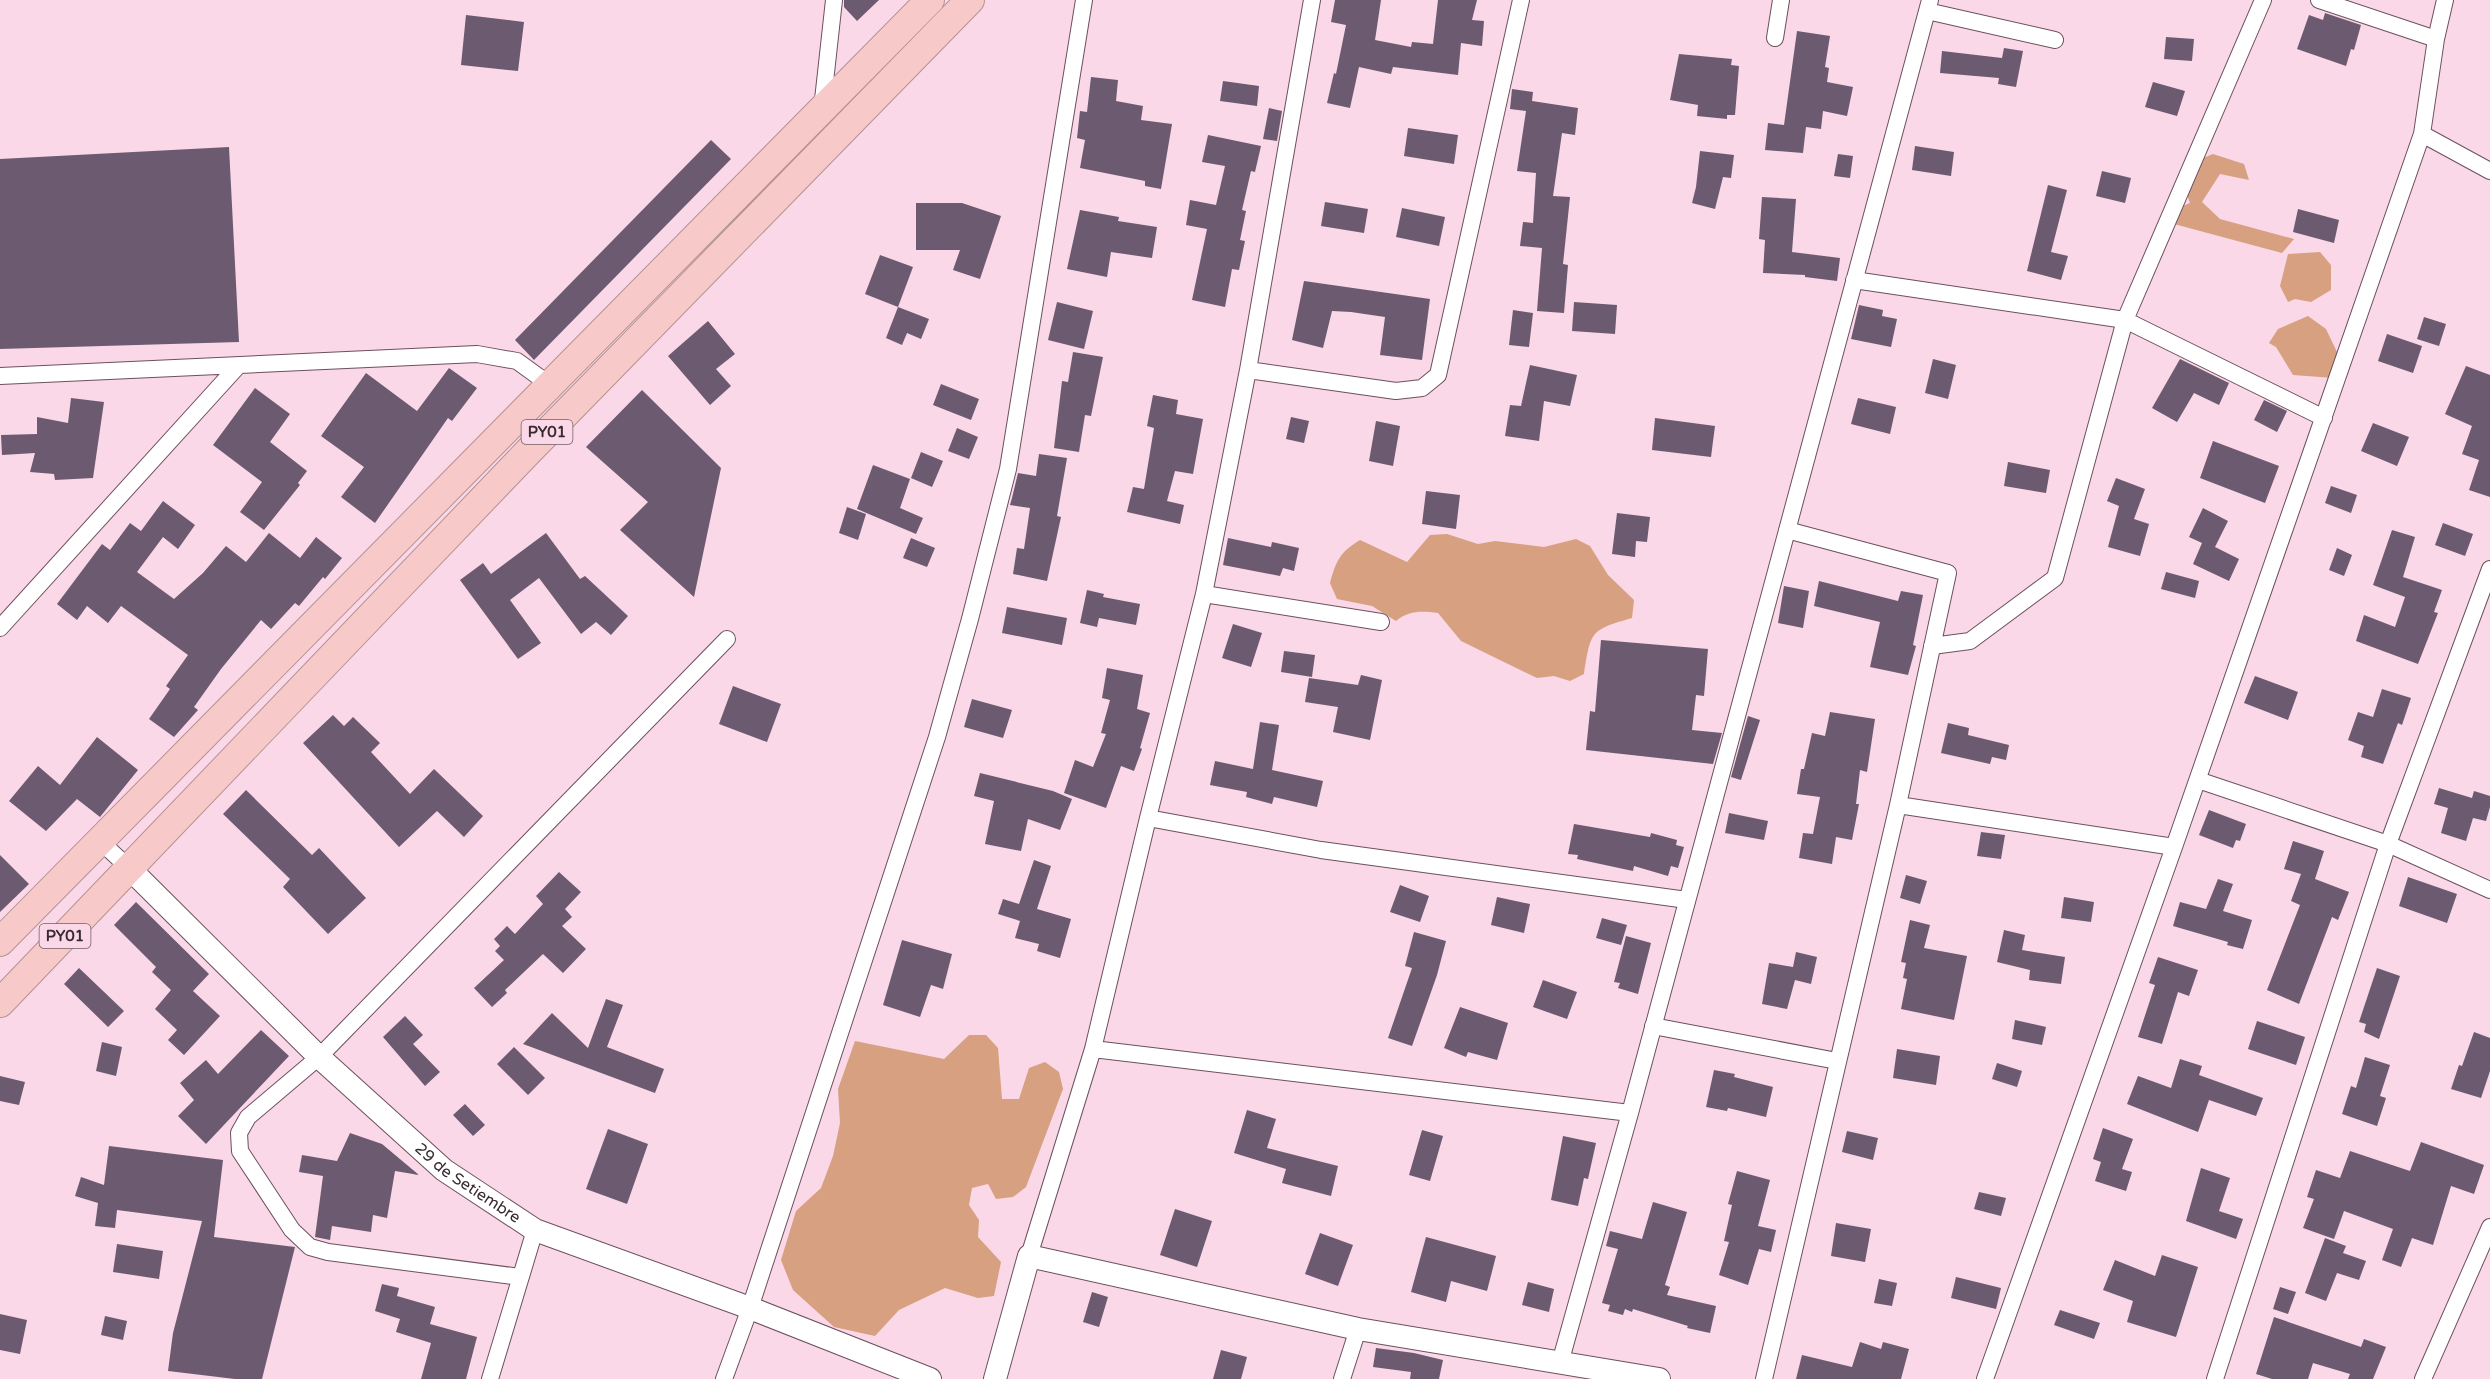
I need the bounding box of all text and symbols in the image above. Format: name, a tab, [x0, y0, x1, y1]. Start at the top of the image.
road number: PY01	[522, 420, 572, 444]
road number: PY01	[40, 924, 90, 948]
street label: 29 de Setiembre	[411, 1139, 524, 1228]

